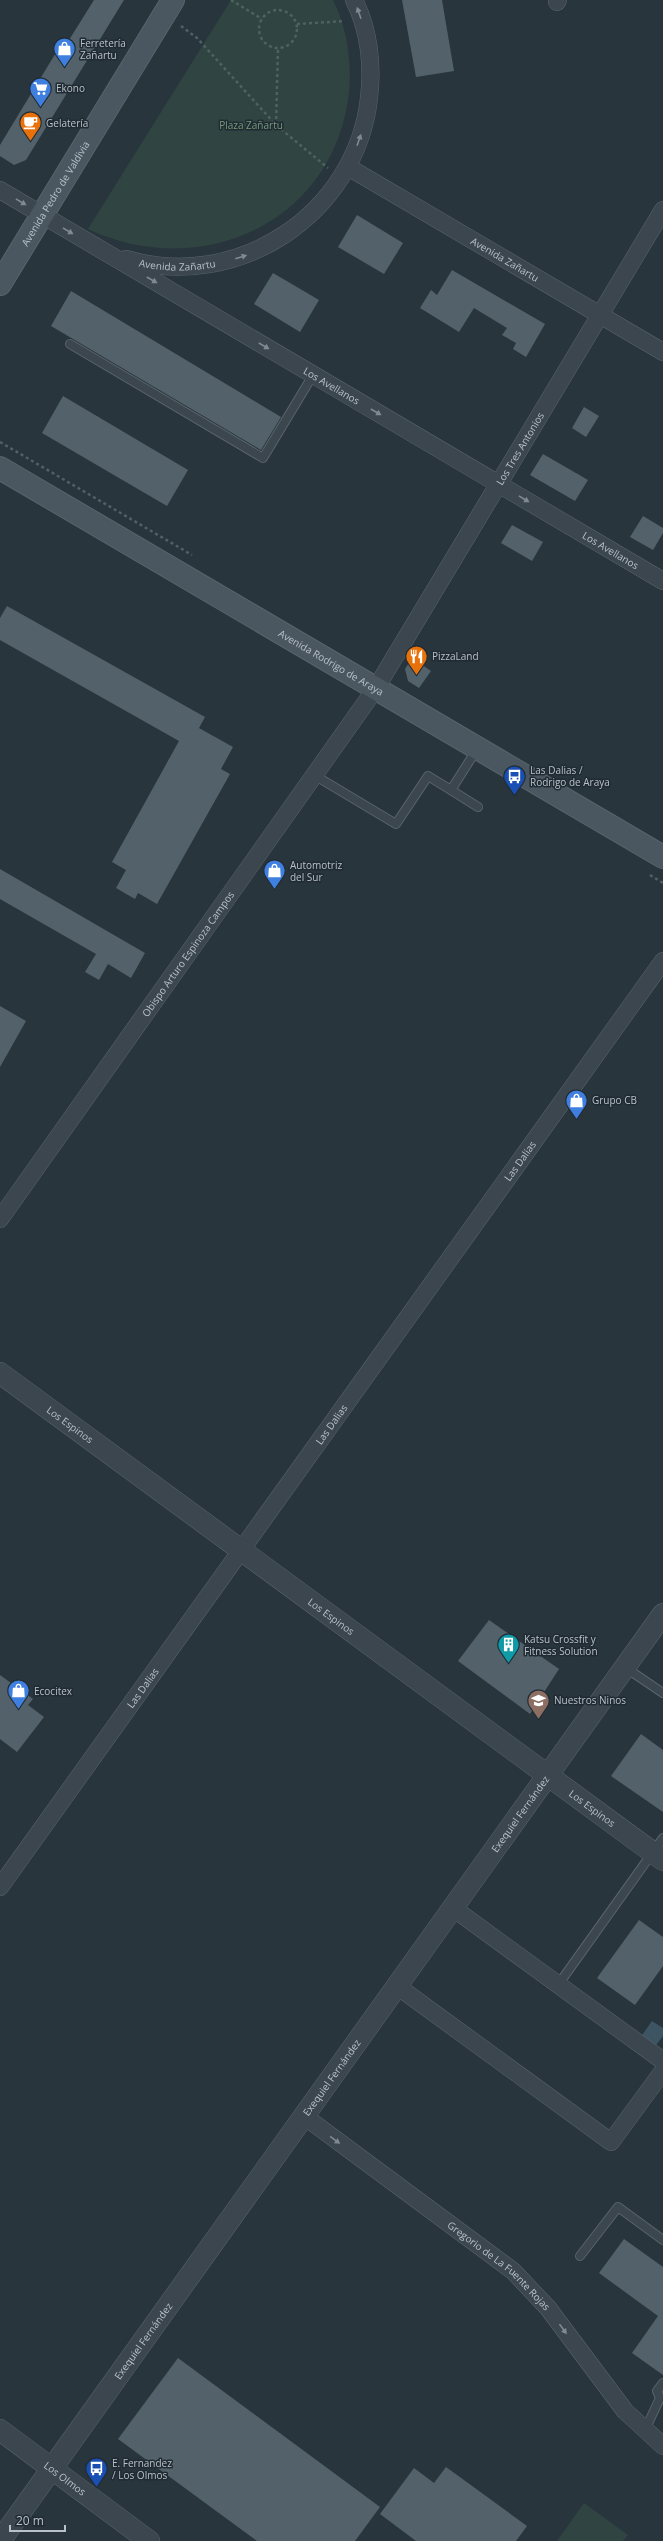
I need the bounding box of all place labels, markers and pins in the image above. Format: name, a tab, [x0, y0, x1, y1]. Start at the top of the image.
shop icon: Ferretería Zañartu	[51, 36, 77, 69]
place label: Ferretería Zañartu	[80, 36, 126, 62]
supermarket icon: Ekono	[27, 75, 53, 108]
place label: Ekono	[56, 81, 85, 95]
cafe icon: Gelatería	[18, 110, 44, 143]
place label: Gelatería	[46, 116, 88, 130]
restaurant icon: PizzaLand	[404, 643, 430, 676]
place label: PizzaLand	[432, 649, 479, 663]
bus stop icon: Las Dalias / Rodrigo de Araya	[501, 763, 527, 796]
place label: Las Dalias / Rodrigo de Araya	[530, 763, 610, 789]
shop icon: Automotriz del Sur	[261, 858, 287, 891]
place label: Automotriz del Sur	[290, 858, 342, 884]
shop icon: Grupo CB	[563, 1087, 589, 1120]
place label: Grupo CB	[592, 1093, 637, 1107]
building icon: Katsu Crossfit y Fitness Solution	[495, 1632, 521, 1665]
place label: Katsu Crossfit y Fitness Solution	[524, 1632, 598, 1658]
shop icon: Ecocitex	[5, 1678, 31, 1711]
place label: Ecocitex	[34, 1684, 73, 1698]
school or university icon: Nuestros Ninos	[525, 1687, 551, 1720]
place label: Nuestros Ninos	[554, 1693, 626, 1707]
bus stop icon: E. Fernandez / Los Olmos	[84, 2456, 110, 2489]
place label: E. Fernandez / Los Olmos	[112, 2456, 172, 2482]

